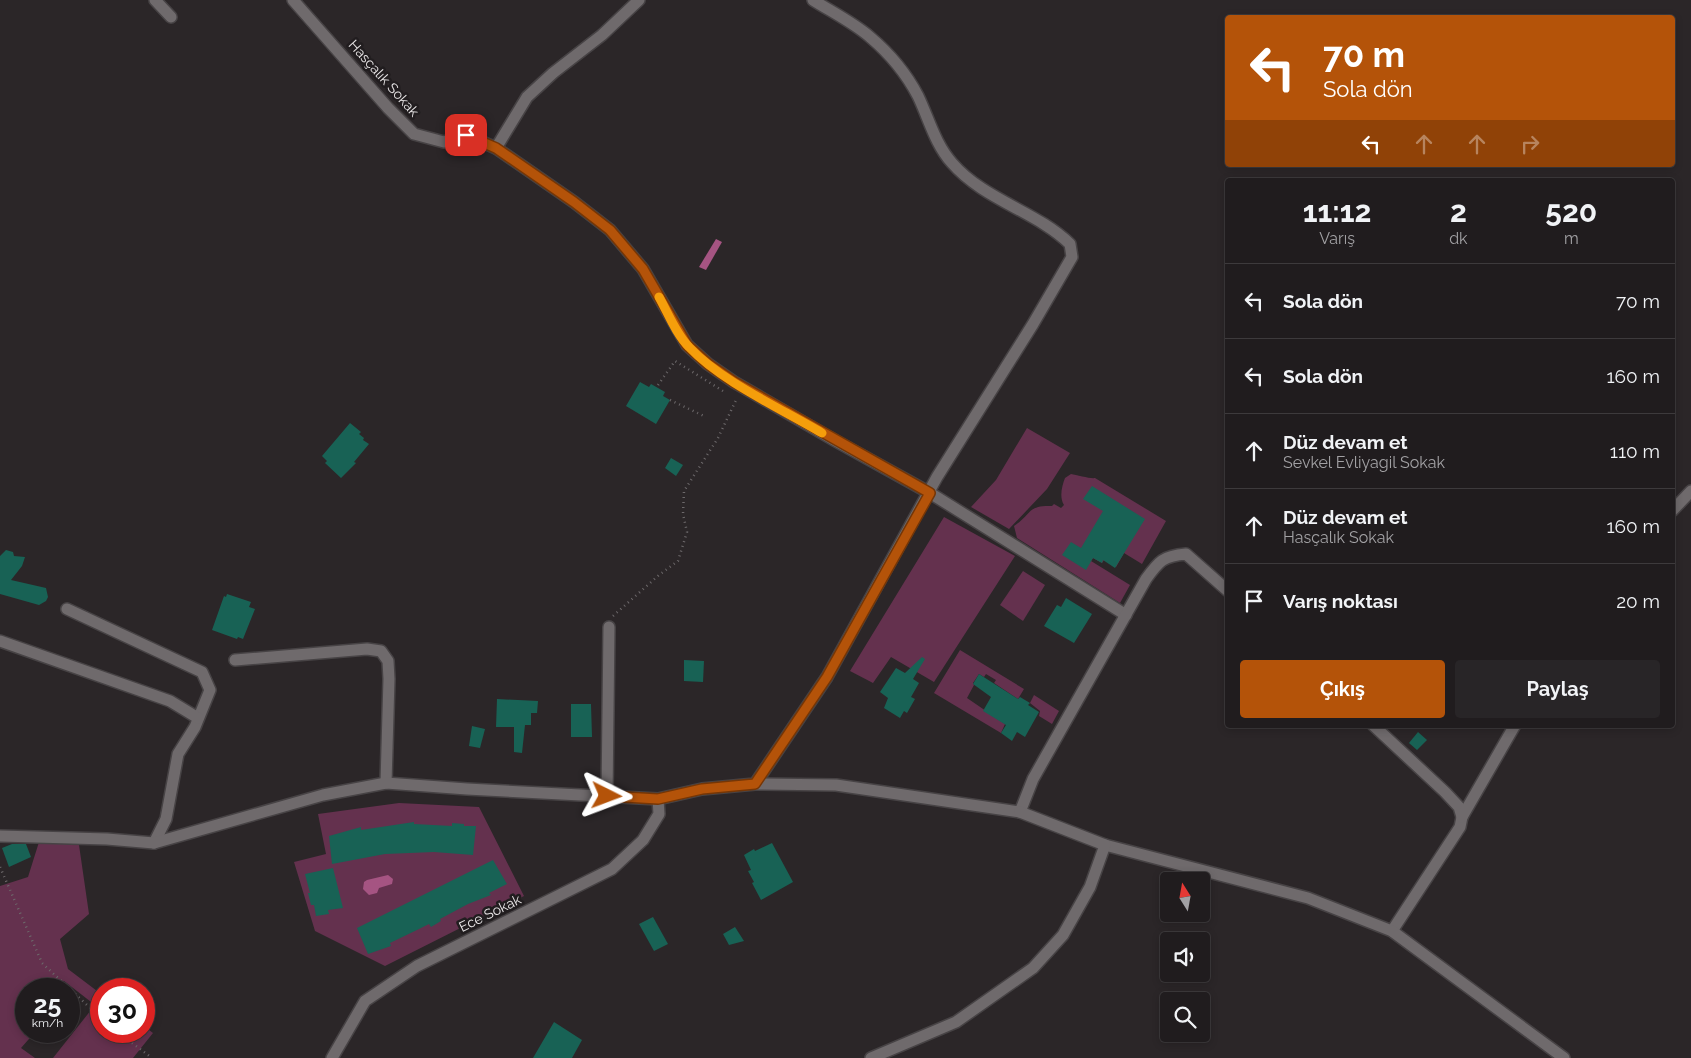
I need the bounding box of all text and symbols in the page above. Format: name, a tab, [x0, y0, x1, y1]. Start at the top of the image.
text: 70 m	[1323, 34, 1405, 75]
icon: left	[1240, 35, 1305, 100]
street label: Hasçalık Sokak	[346, 37, 423, 120]
text: Sola dön	[1323, 76, 1413, 102]
pin	[445, 114, 487, 156]
icon: arrive	[452, 121, 480, 149]
icon: left	[1357, 130, 1385, 158]
icon: ahead	[1410, 130, 1438, 158]
icon: ahead	[1463, 130, 1491, 158]
icon: right	[1516, 130, 1544, 158]
text: 11:12	[1303, 194, 1371, 229]
text: 2	[1450, 194, 1467, 229]
text: 520	[1545, 194, 1597, 229]
text: Varış	[1319, 229, 1355, 248]
text: dk	[1449, 229, 1468, 248]
text: m	[1564, 229, 1579, 248]
icon: left	[1240, 287, 1268, 315]
text: Sola dön	[1283, 290, 1363, 312]
text: 70 m	[1616, 290, 1660, 312]
icon: left	[1240, 362, 1268, 390]
text: Sola dön	[1283, 365, 1363, 387]
text: 160 m	[1606, 365, 1660, 387]
text: Düz devam et	[1283, 431, 1408, 453]
icon: ahead	[1240, 437, 1268, 465]
text: 110 m	[1610, 440, 1660, 462]
text: Sevkel Evliyagil Sokak	[1283, 453, 1445, 472]
text: Düz devam et	[1283, 506, 1408, 528]
icon: ahead	[1240, 512, 1268, 540]
text: 160 m	[1606, 515, 1660, 537]
text: Hasçalık Sokak	[1283, 528, 1394, 547]
icon: arrive	[1240, 587, 1268, 615]
text: Varış noktası	[1283, 590, 1398, 612]
text: 20 m	[1616, 590, 1660, 612]
button: Çıkış	[1240, 660, 1445, 718]
button: Paylaş	[1455, 660, 1660, 718]
position arrow	[580, 769, 632, 821]
north arrow	[1160, 872, 1210, 922]
map controls	[1160, 872, 1210, 1042]
street label: Ece Sokak	[456, 891, 524, 935]
button: sound	[1160, 932, 1210, 982]
speed limit sign: 30	[90, 978, 155, 1043]
text: 25	[34, 989, 61, 1019]
button: search	[1160, 992, 1210, 1042]
text: km/h	[32, 1016, 63, 1030]

